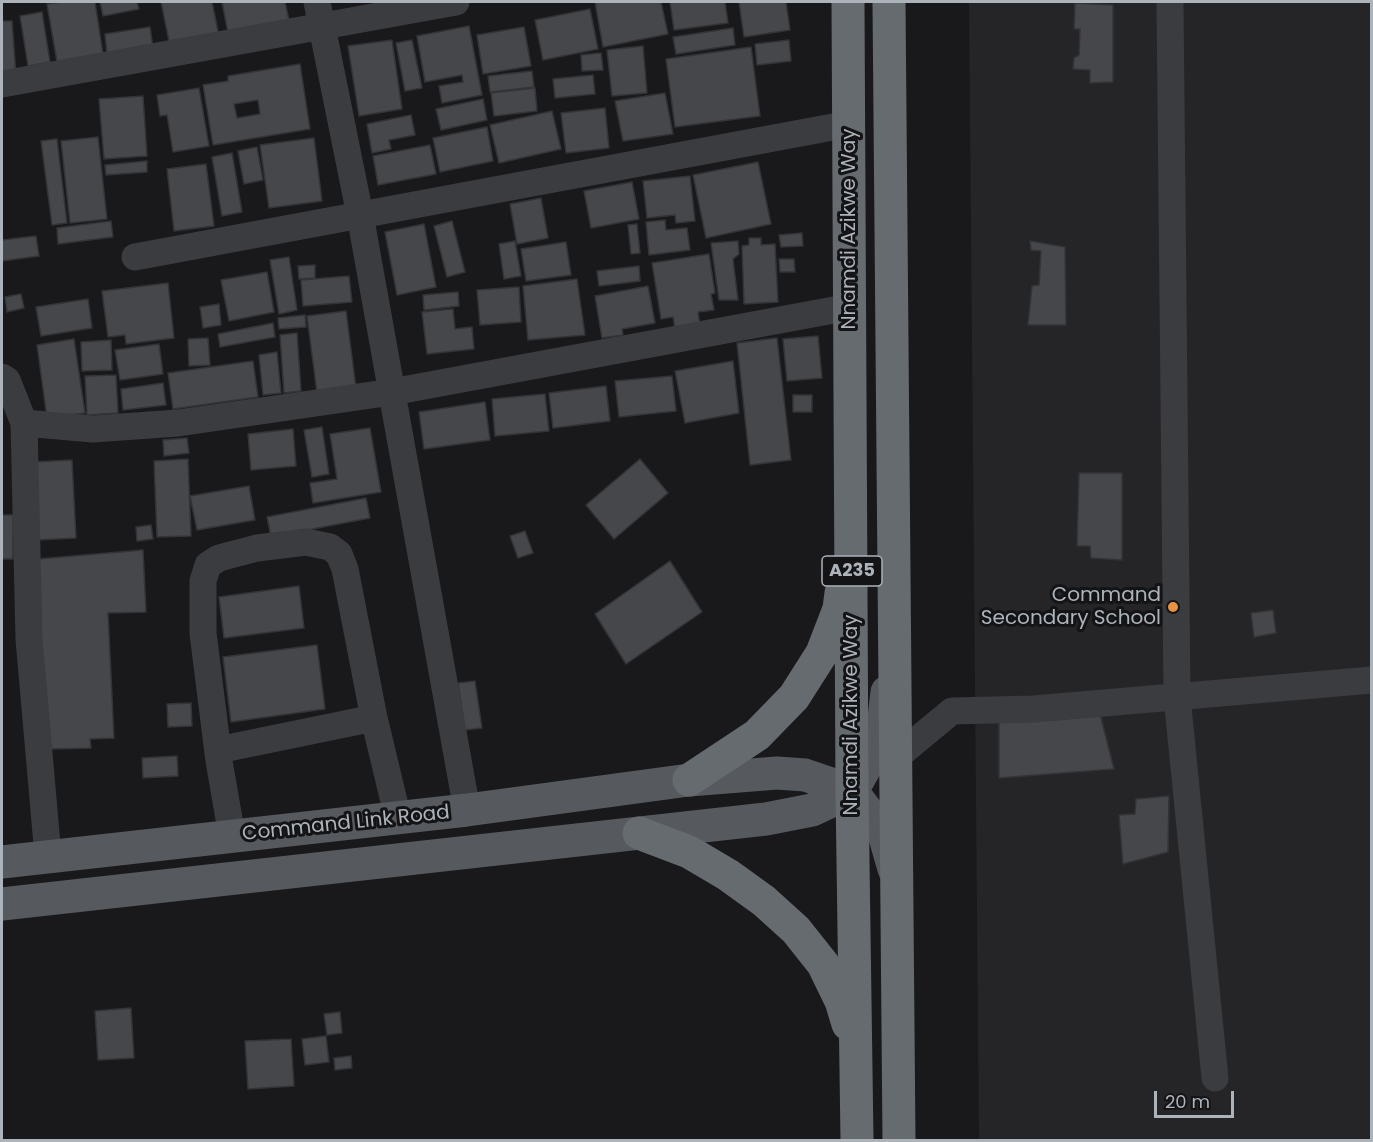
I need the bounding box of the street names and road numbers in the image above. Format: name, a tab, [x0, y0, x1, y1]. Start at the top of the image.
street label: Nnamdi Azikwe Way	[838, 129, 862, 329]
road number: A235	[822, 556, 882, 586]
street label: Nnamdi Azikwe Way	[840, 615, 864, 815]
street label: Command Link Road	[241, 801, 451, 847]

